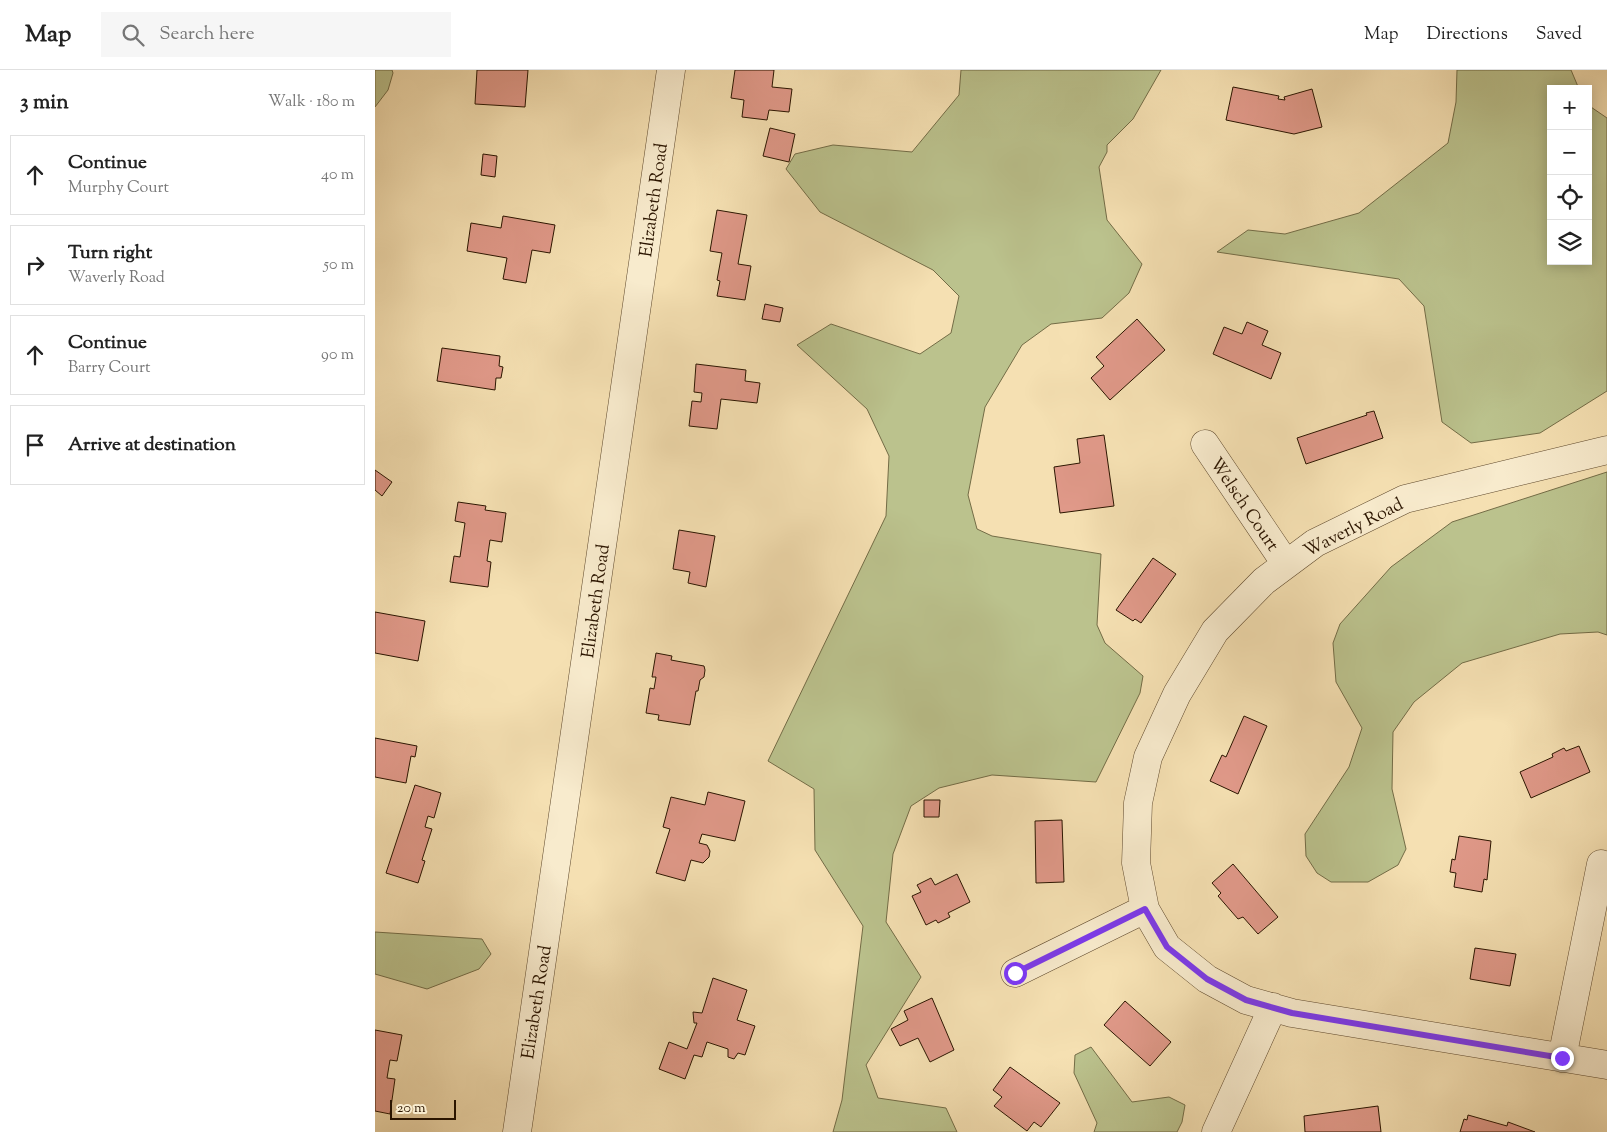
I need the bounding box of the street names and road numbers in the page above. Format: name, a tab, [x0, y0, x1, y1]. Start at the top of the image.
street label: Elizabeth Road	[634, 141, 676, 259]
street label: Welsch Court	[1202, 453, 1284, 557]
street label: Waverly Road	[1299, 492, 1408, 565]
street label: Elizabeth Road	[576, 542, 618, 660]
street label: Elizabeth Road	[516, 943, 560, 1061]

